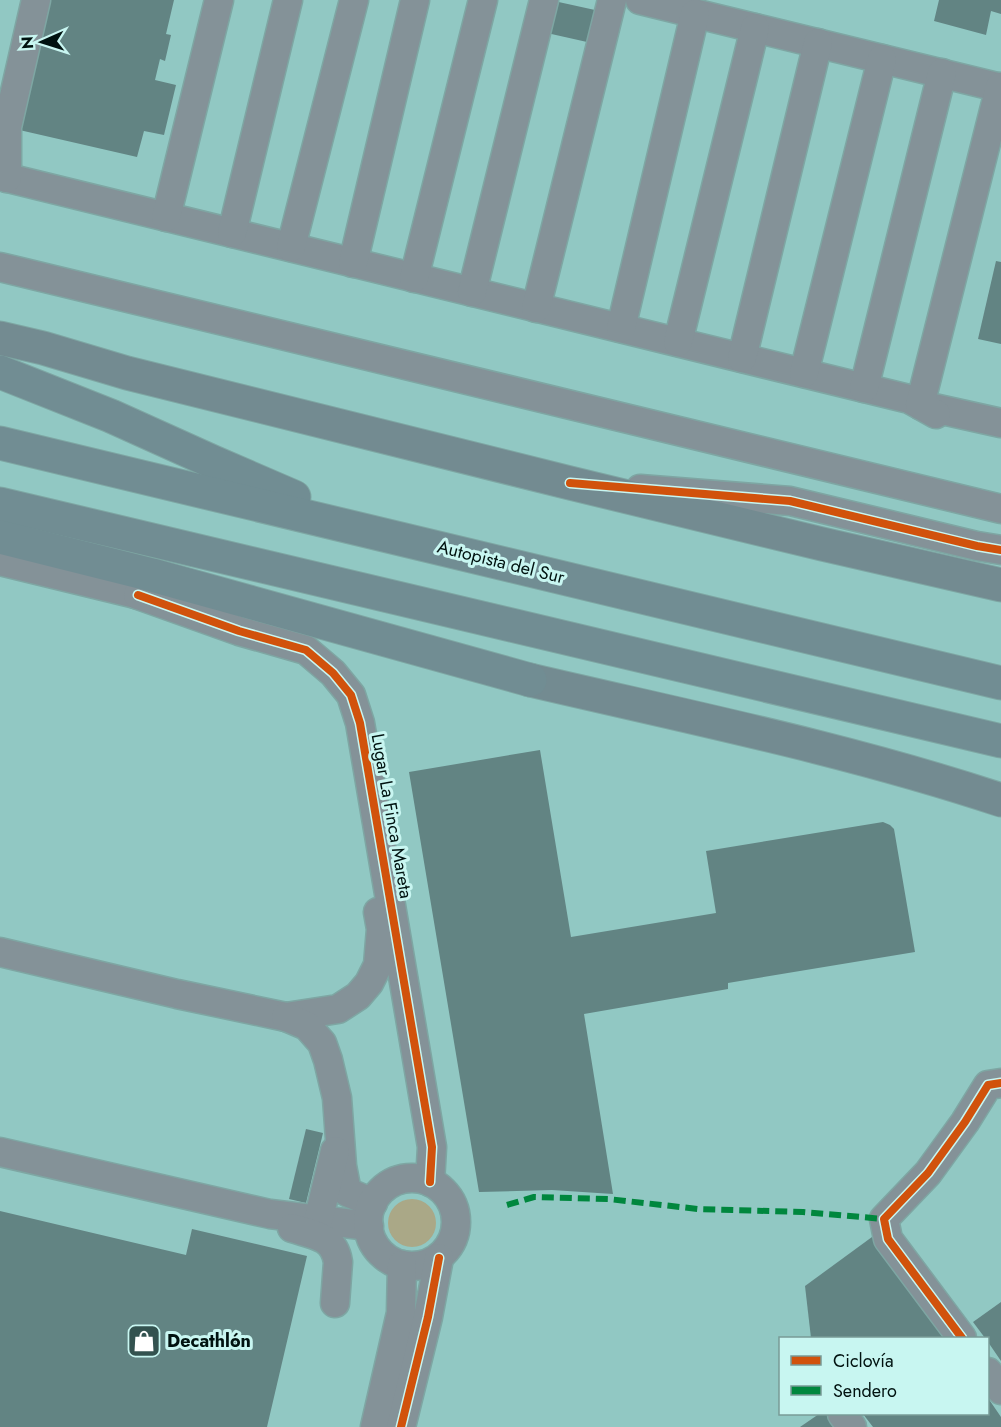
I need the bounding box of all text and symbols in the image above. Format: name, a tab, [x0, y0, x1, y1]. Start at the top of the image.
north arrow	[12, 12, 72, 72]
text: N	[16, 36, 39, 50]
street label: Autopista del Sur	[435, 534, 568, 591]
street label: Lugar La Finca Mareta	[365, 731, 419, 901]
shop icon: Decathlón	[126, 1323, 162, 1359]
place label: Decathlón	[167, 1328, 251, 1354]
legend	[779, 1337, 989, 1415]
text: Ciclovía	[833, 1348, 894, 1374]
text: Sendero	[833, 1378, 897, 1404]

